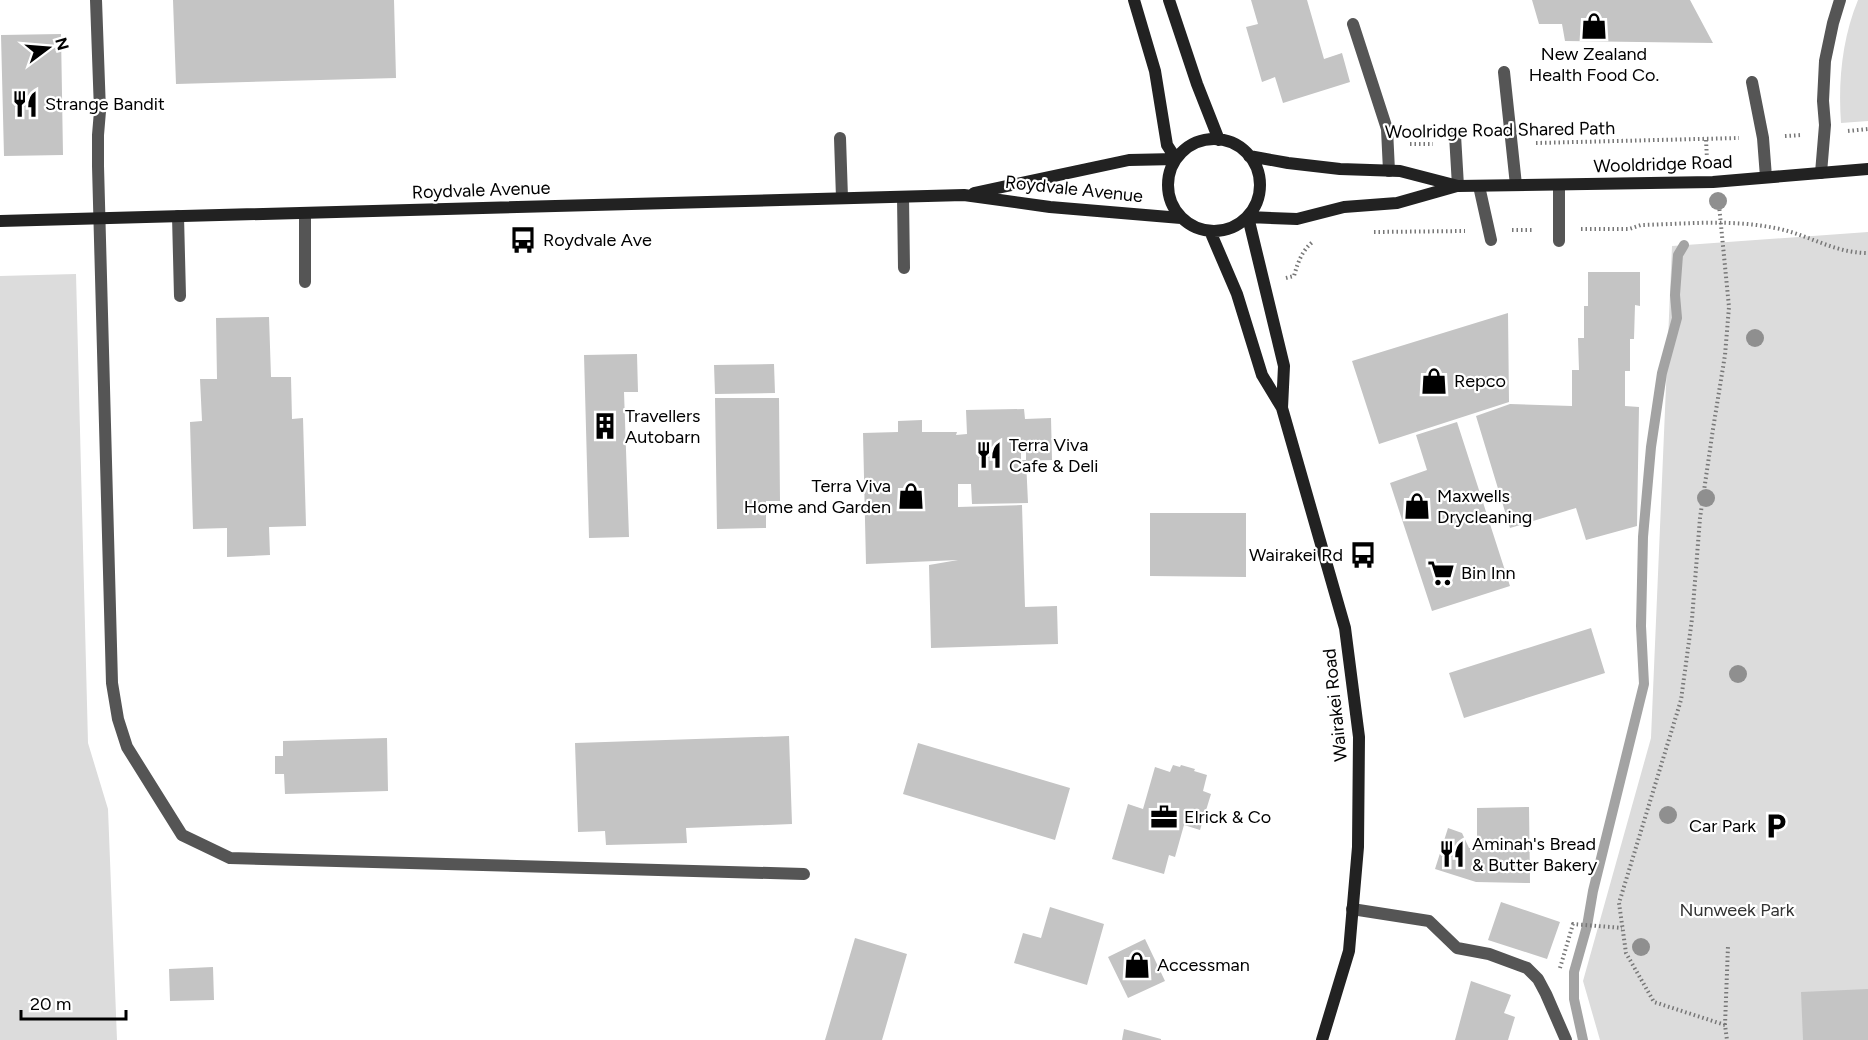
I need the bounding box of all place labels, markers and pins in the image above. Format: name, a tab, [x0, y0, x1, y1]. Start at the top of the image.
shop icon: New Zealand Health Food Co.	[1579, 11, 1609, 41]
place label: New Zealand Health Food Co.	[1529, 43, 1659, 86]
restaurant icon: Strange Bandit	[10, 89, 40, 119]
place label: Strange Bandit	[45, 93, 165, 115]
bus stop icon: Roydvale Ave	[508, 225, 538, 255]
place label: Roydvale Ave	[543, 229, 652, 251]
shop icon: Repco	[1419, 366, 1449, 396]
place label: Repco	[1454, 370, 1506, 392]
place label: Travellers Autobarn	[625, 405, 700, 448]
building icon: Travellers Autobarn	[590, 411, 620, 441]
place label: Terra Viva Cafe & Deli	[1009, 434, 1098, 477]
restaurant icon: Terra Viva Cafe & Deli	[974, 440, 1004, 470]
place label: Terra Viva Home and Garden	[744, 475, 891, 518]
shop icon: Terra Viva Home and Garden	[896, 481, 926, 511]
place label: Maxwells Drycleaning	[1437, 485, 1532, 528]
shop icon: Maxwells Drycleaning	[1402, 491, 1432, 521]
bus stop icon: Wairakei Rd	[1348, 540, 1378, 570]
place label: Wairakei Rd	[1249, 544, 1343, 566]
supermarket icon: Bin Inn	[1426, 558, 1456, 588]
place label: Bin Inn	[1461, 562, 1516, 584]
office icon: Elrick & Co	[1149, 802, 1179, 832]
place label: Elrick & Co	[1184, 806, 1271, 828]
parking icon: Car Park	[1761, 811, 1791, 841]
place label: Car Park	[1689, 815, 1756, 837]
place label: Aminah's Bread & Butter Bakery	[1472, 833, 1598, 876]
restaurant icon: Aminah's Bread & Butter Bakery	[1437, 839, 1467, 869]
shop icon: Accessman	[1122, 950, 1152, 980]
place label: Accessman	[1157, 954, 1250, 976]

